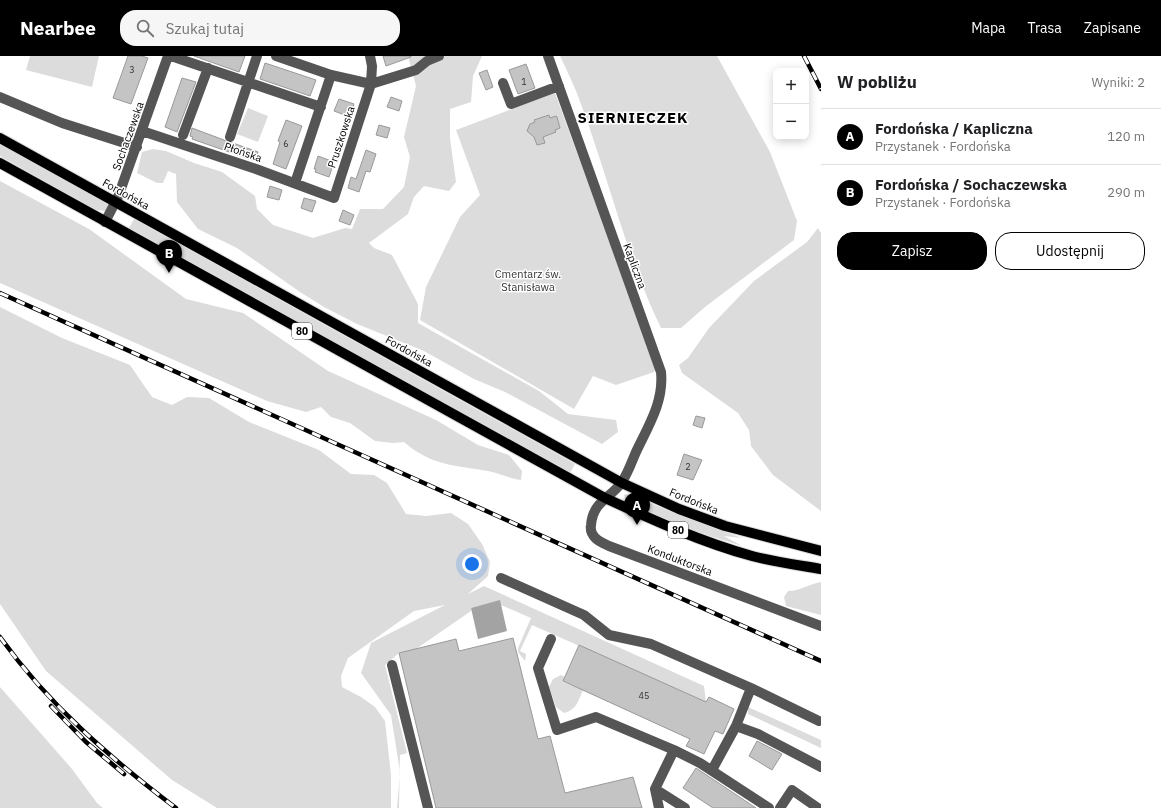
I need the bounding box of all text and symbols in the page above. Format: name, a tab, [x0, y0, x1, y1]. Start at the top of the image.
search box	[120, 10, 400, 46]
text: Nearbee	[20, 16, 96, 40]
icon: search	[134, 17, 156, 39]
text: Szukaj tutaj	[166, 19, 244, 38]
text: Mapa	[971, 19, 1006, 37]
text: Trasa	[1028, 19, 1062, 37]
text: Zapisane	[1084, 19, 1141, 37]
house number: 3	[129, 64, 135, 75]
map controls	[773, 68, 809, 140]
button: +	[773, 68, 809, 104]
text: W pobliżu	[837, 71, 917, 93]
text: Wyniki: 2	[1092, 74, 1145, 91]
house number: 1	[521, 76, 527, 87]
street label: Sochaczewska	[109, 100, 147, 172]
street label: Pruszkowska	[324, 104, 358, 170]
button: −	[773, 104, 809, 140]
district label: SIERNIECZEK	[578, 108, 688, 127]
text: Fordońska / Kapliczna	[875, 119, 1033, 138]
text: A	[846, 128, 854, 145]
text: 120 m	[1107, 128, 1145, 145]
house number: 6	[283, 138, 289, 149]
text: Przystanek · Fordońska	[875, 138, 1011, 155]
street label: Płońska	[222, 139, 264, 165]
street label: Fordońska	[100, 175, 152, 213]
text: Fordońska / Sochaczewska	[875, 175, 1067, 194]
text: B	[846, 184, 854, 201]
text: 290 m	[1107, 184, 1145, 201]
text: Przystanek · Fordońska	[875, 194, 1011, 211]
button: Zapisz	[837, 232, 987, 270]
button: Udostępnij	[995, 232, 1145, 270]
pin: B	[156, 240, 182, 273]
street label: Kapliczna	[620, 241, 650, 291]
park label: Cmentarz św. Stanisława	[495, 267, 561, 294]
road number: 80	[292, 323, 312, 339]
street label: Fordońska	[383, 332, 435, 370]
house number: 2	[685, 461, 691, 472]
street label: Fordońska	[667, 485, 721, 517]
pin: A	[624, 492, 650, 525]
road number: 80	[668, 522, 688, 538]
street label: Konduktorska	[646, 541, 715, 579]
your location	[462, 554, 482, 574]
house number: 45	[639, 690, 649, 701]

